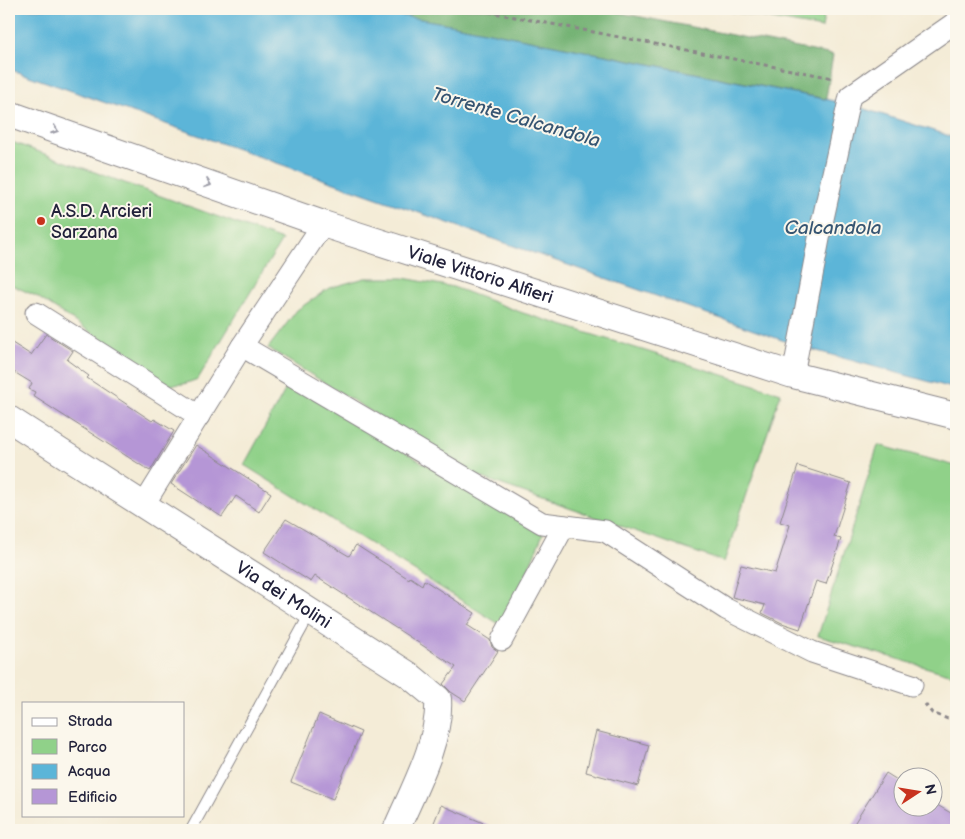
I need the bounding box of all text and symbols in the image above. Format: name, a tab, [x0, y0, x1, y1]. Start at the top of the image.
water label: Torrente Calcandola	[429, 83, 603, 153]
one-way arrow	[50, 124, 58, 134]
one-way arrow	[203, 178, 212, 188]
place label: A.S.D. Arcieri Sarzana	[51, 201, 152, 243]
marker: A.S.D. Arcieri Sarzana	[35, 215, 47, 227]
water label: Calcandola	[784, 217, 882, 240]
street label: Viale Vittorio Alfieri	[405, 241, 556, 308]
street label: Via dei Molini	[232, 557, 335, 633]
legend	[22, 702, 185, 816]
text: Strada	[68, 712, 112, 731]
text: Parco	[68, 738, 107, 757]
text: Acqua	[68, 762, 110, 781]
north arrow	[892, 766, 942, 816]
text: N	[921, 782, 940, 796]
text: Edificio	[68, 788, 117, 807]

